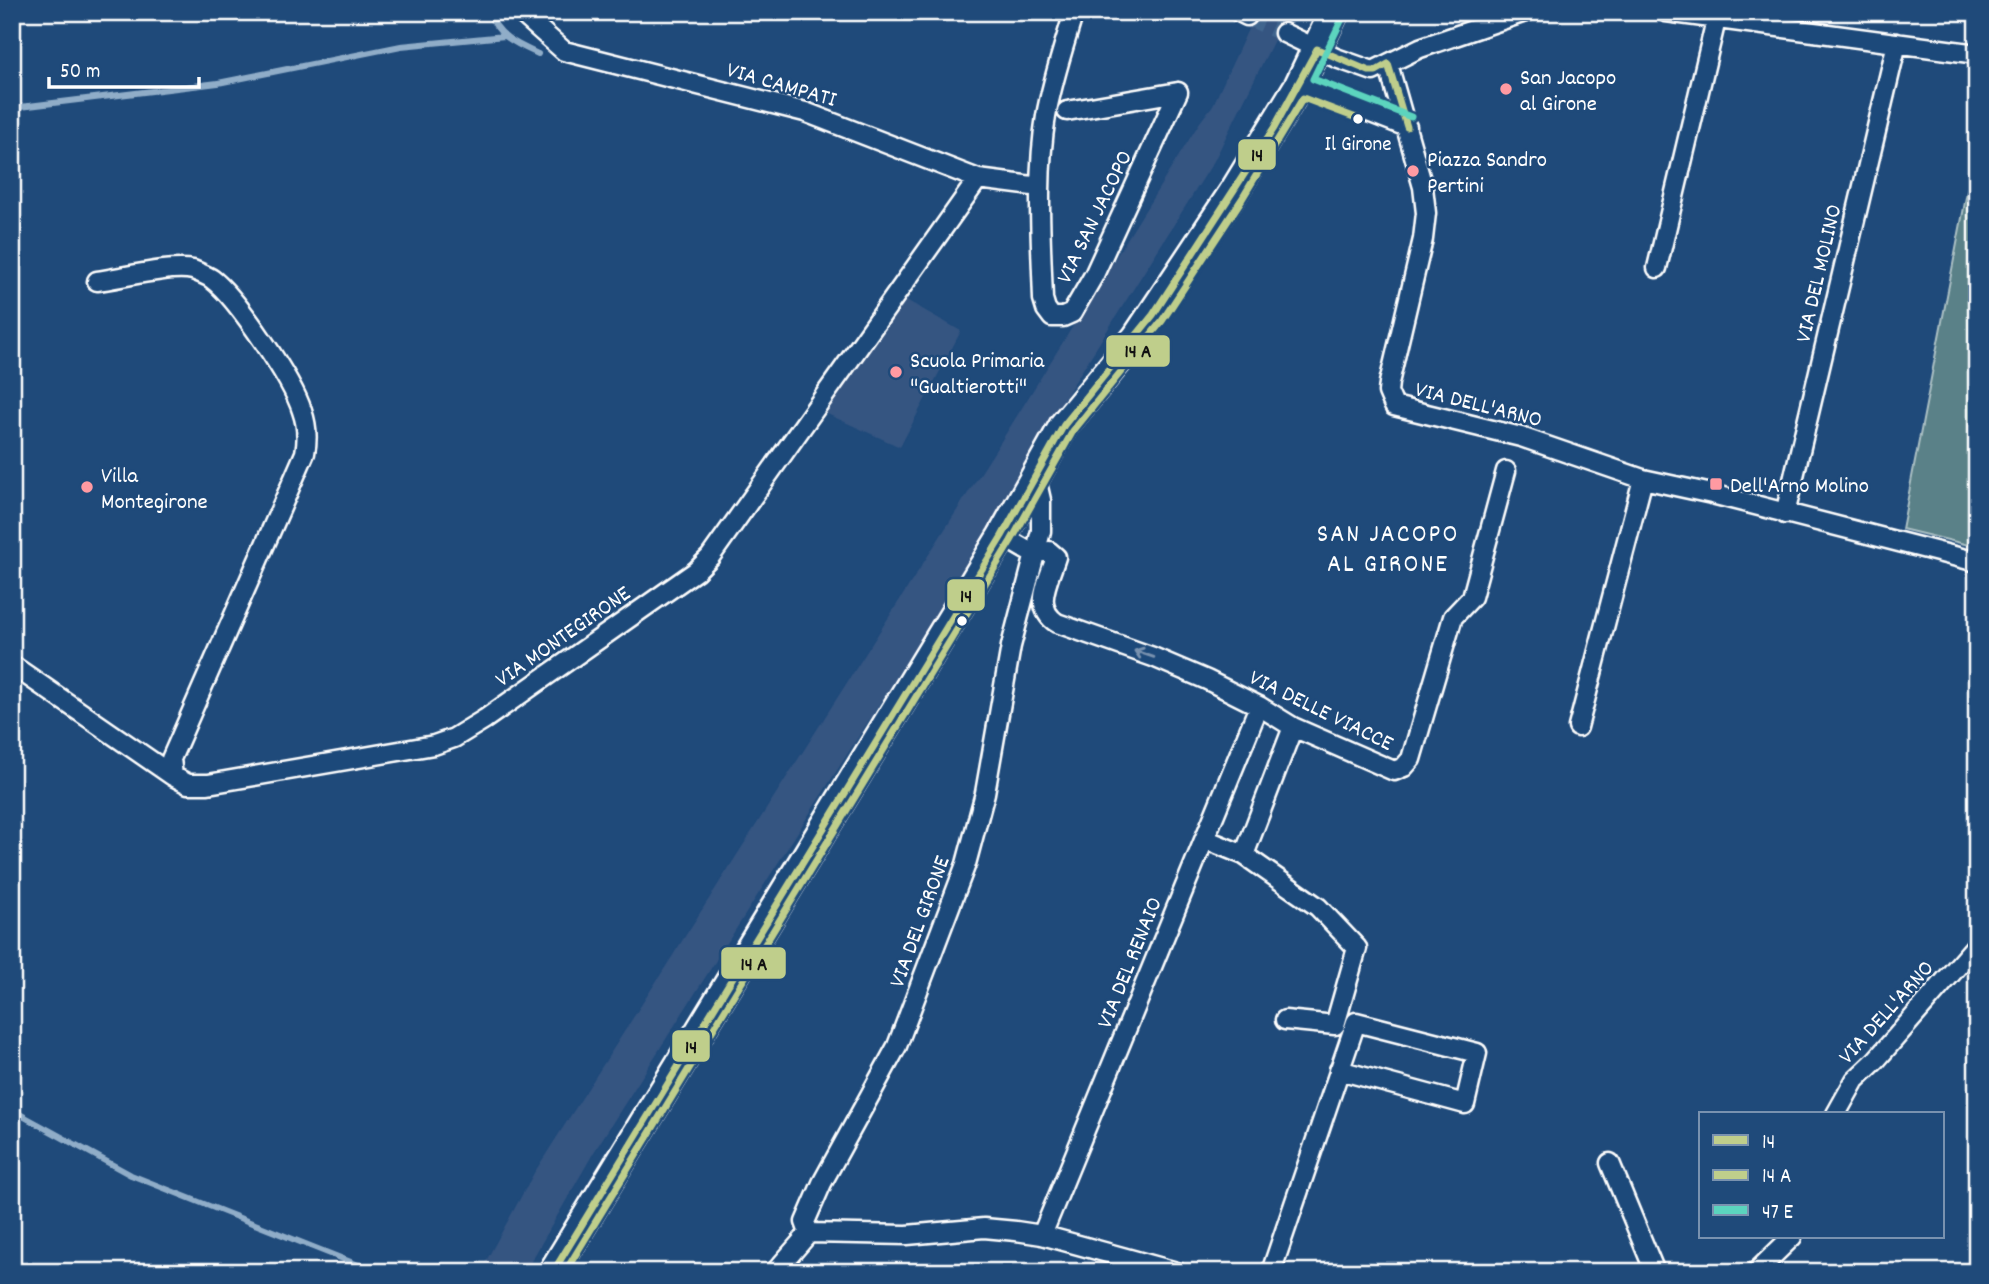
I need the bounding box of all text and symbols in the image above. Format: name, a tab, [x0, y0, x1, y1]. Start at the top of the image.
scale bar	[49, 46, 200, 90]
street label: VIA CAMPATI	[722, 55, 840, 118]
text: 50 m	[60, 58, 100, 88]
place label: San Jacopo al Girone	[1520, 63, 1616, 122]
marker: San Jacopo al Girone	[1498, 81, 1514, 97]
marker: Il Girone	[1351, 112, 1365, 126]
place label: Il Girone	[1325, 131, 1391, 161]
line badge: 14	[1237, 138, 1277, 171]
text: 14	[1251, 144, 1263, 171]
street label: VIA SAN JACOPO	[1050, 145, 1143, 290]
place label: Piazza Sandro Pertini	[1427, 145, 1547, 204]
marker: Piazza Sandro Pertini	[1405, 163, 1421, 179]
street label: VIA DEL MOLINO	[1788, 201, 1852, 346]
line badge: 14 A	[1105, 334, 1171, 368]
text: 14 A	[1125, 340, 1151, 367]
place label: Scuola Primaria "Gualtierotti"	[910, 346, 1046, 405]
marker: Scuola Primaria "Gualtierotti"	[888, 364, 904, 380]
street label: VIA DELL'ARNO	[1411, 375, 1545, 438]
place label: Villa Montegirone	[101, 461, 208, 520]
place label: Dell'Arno Molino	[1730, 471, 1869, 504]
marker: Dell'Arno Molino	[1708, 476, 1724, 492]
marker: Villa Montegirone	[79, 479, 95, 495]
district label: SAN JACOPO AL GIRONE	[1317, 517, 1459, 584]
line badge: 14	[946, 578, 986, 612]
street label: VIA MONTEGIRONE	[490, 579, 639, 697]
text: 14	[960, 585, 972, 612]
unlabelled marker	[955, 614, 969, 628]
one-way arrow	[1133, 647, 1155, 659]
street label: VIA DELLE VIACCE	[1243, 663, 1399, 762]
street label: VIA DEL GIRONE	[882, 851, 961, 993]
street label: VIA DEL RENAIO	[1090, 893, 1173, 1034]
line badge: 14 A	[720, 946, 787, 980]
text: 14 A	[741, 953, 767, 980]
street label: VIA DELL'ARNO	[1832, 954, 1943, 1073]
line badge: 14	[671, 1029, 711, 1063]
text: 14	[685, 1036, 697, 1063]
legend	[1699, 1112, 1944, 1238]
text: 14	[1762, 1129, 1775, 1159]
text: 14 A	[1762, 1163, 1792, 1193]
text: 47 E	[1762, 1199, 1794, 1229]

